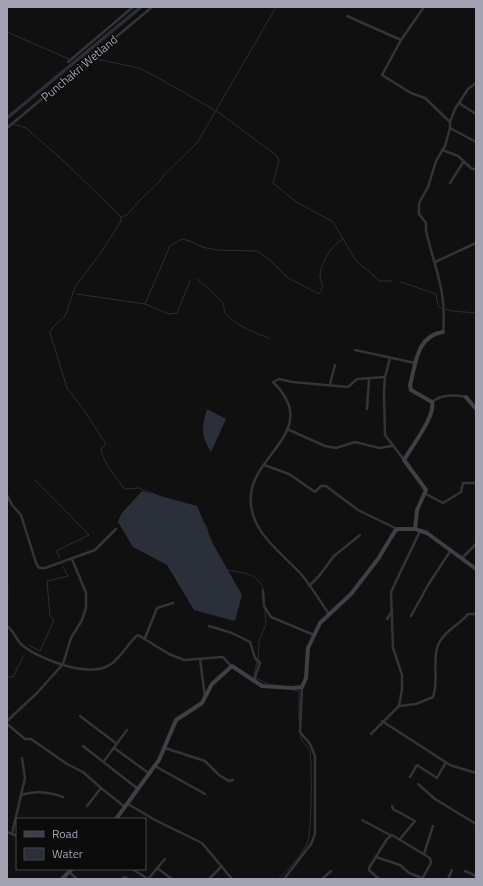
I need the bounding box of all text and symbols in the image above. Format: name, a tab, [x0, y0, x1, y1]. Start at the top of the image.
street label: Punchakri Wetland	[37, 30, 121, 106]
legend	[16, 818, 146, 870]
text: Road	[52, 824, 78, 843]
text: Water	[52, 844, 83, 863]

